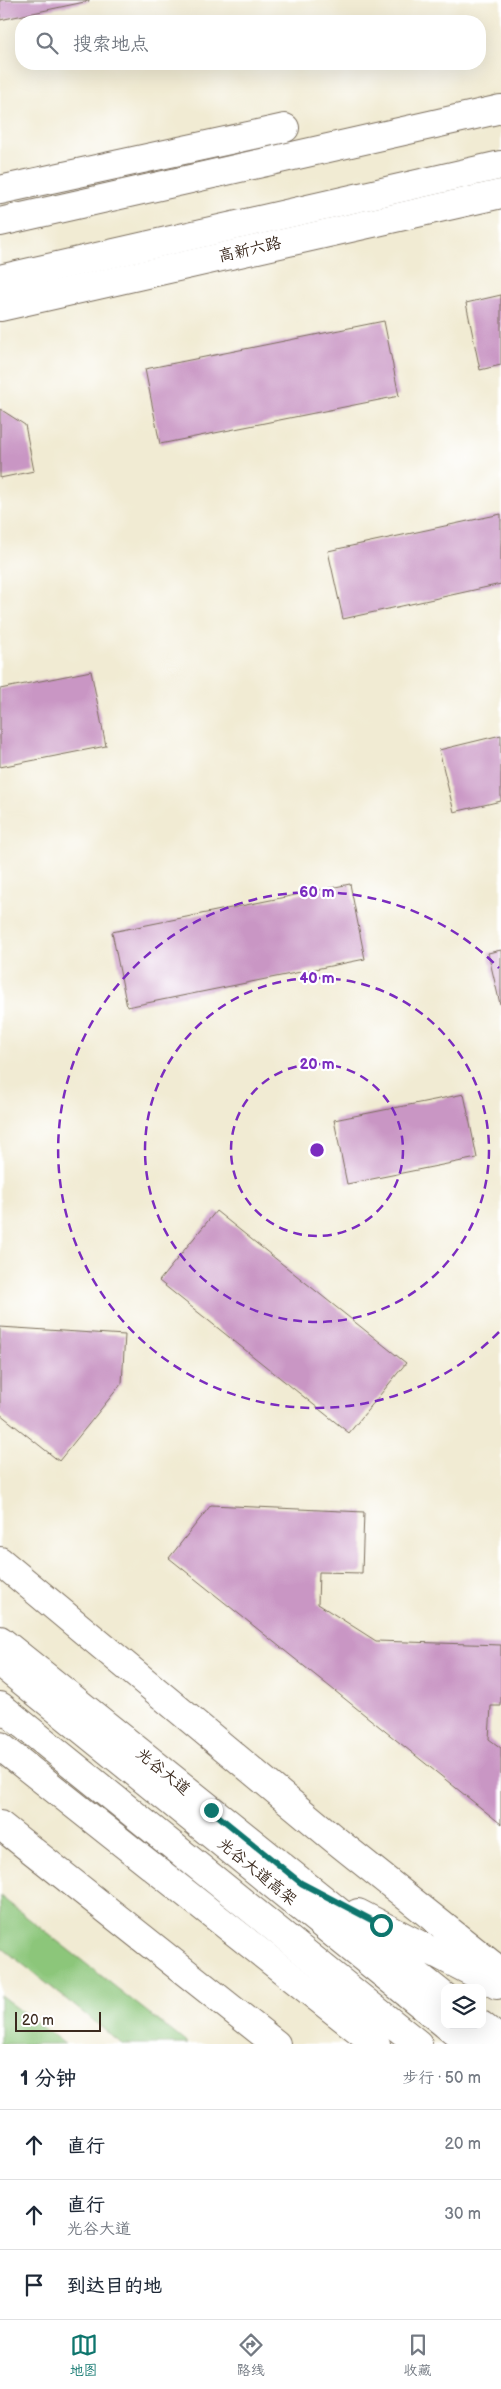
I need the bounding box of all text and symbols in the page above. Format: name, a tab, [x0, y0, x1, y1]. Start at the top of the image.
search box	[15, 15, 486, 70]
icon: search	[33, 29, 61, 57]
text: 搜索地点	[73, 33, 149, 56]
street label: 高新六路	[217, 234, 283, 266]
text: 60 m	[299, 883, 335, 902]
text: 40 m	[299, 969, 335, 988]
text: 20 m	[300, 1055, 335, 1074]
centre of rings	[308, 1141, 326, 1159]
street label: 光谷大道	[132, 1744, 194, 1800]
route end	[200, 1799, 223, 1822]
street label: 光谷大道高架	[214, 1834, 300, 1910]
route start	[370, 1914, 393, 1937]
map controls	[441, 1984, 486, 2029]
button: layers	[441, 1984, 486, 2029]
scale bar	[15, 2009, 101, 2032]
text: 20 m	[22, 2012, 54, 2029]
text: 1 分钟	[20, 2066, 77, 2091]
text: 步行 · 50 m	[402, 2069, 481, 2088]
icon: ahead	[20, 2131, 48, 2159]
text: 直行	[67, 2135, 105, 2158]
text: 20 m	[445, 2135, 481, 2154]
text: 直行	[67, 2194, 105, 2217]
icon: ahead	[20, 2201, 48, 2229]
text: 30 m	[444, 2205, 481, 2224]
text: 光谷大道	[67, 2220, 131, 2239]
icon: arrive	[20, 2271, 48, 2299]
text: 到达目的地	[67, 2275, 162, 2298]
tab: 地图	[70, 2331, 98, 2379]
tab: 路线	[237, 2331, 265, 2379]
tab: 收藏	[404, 2331, 432, 2379]

